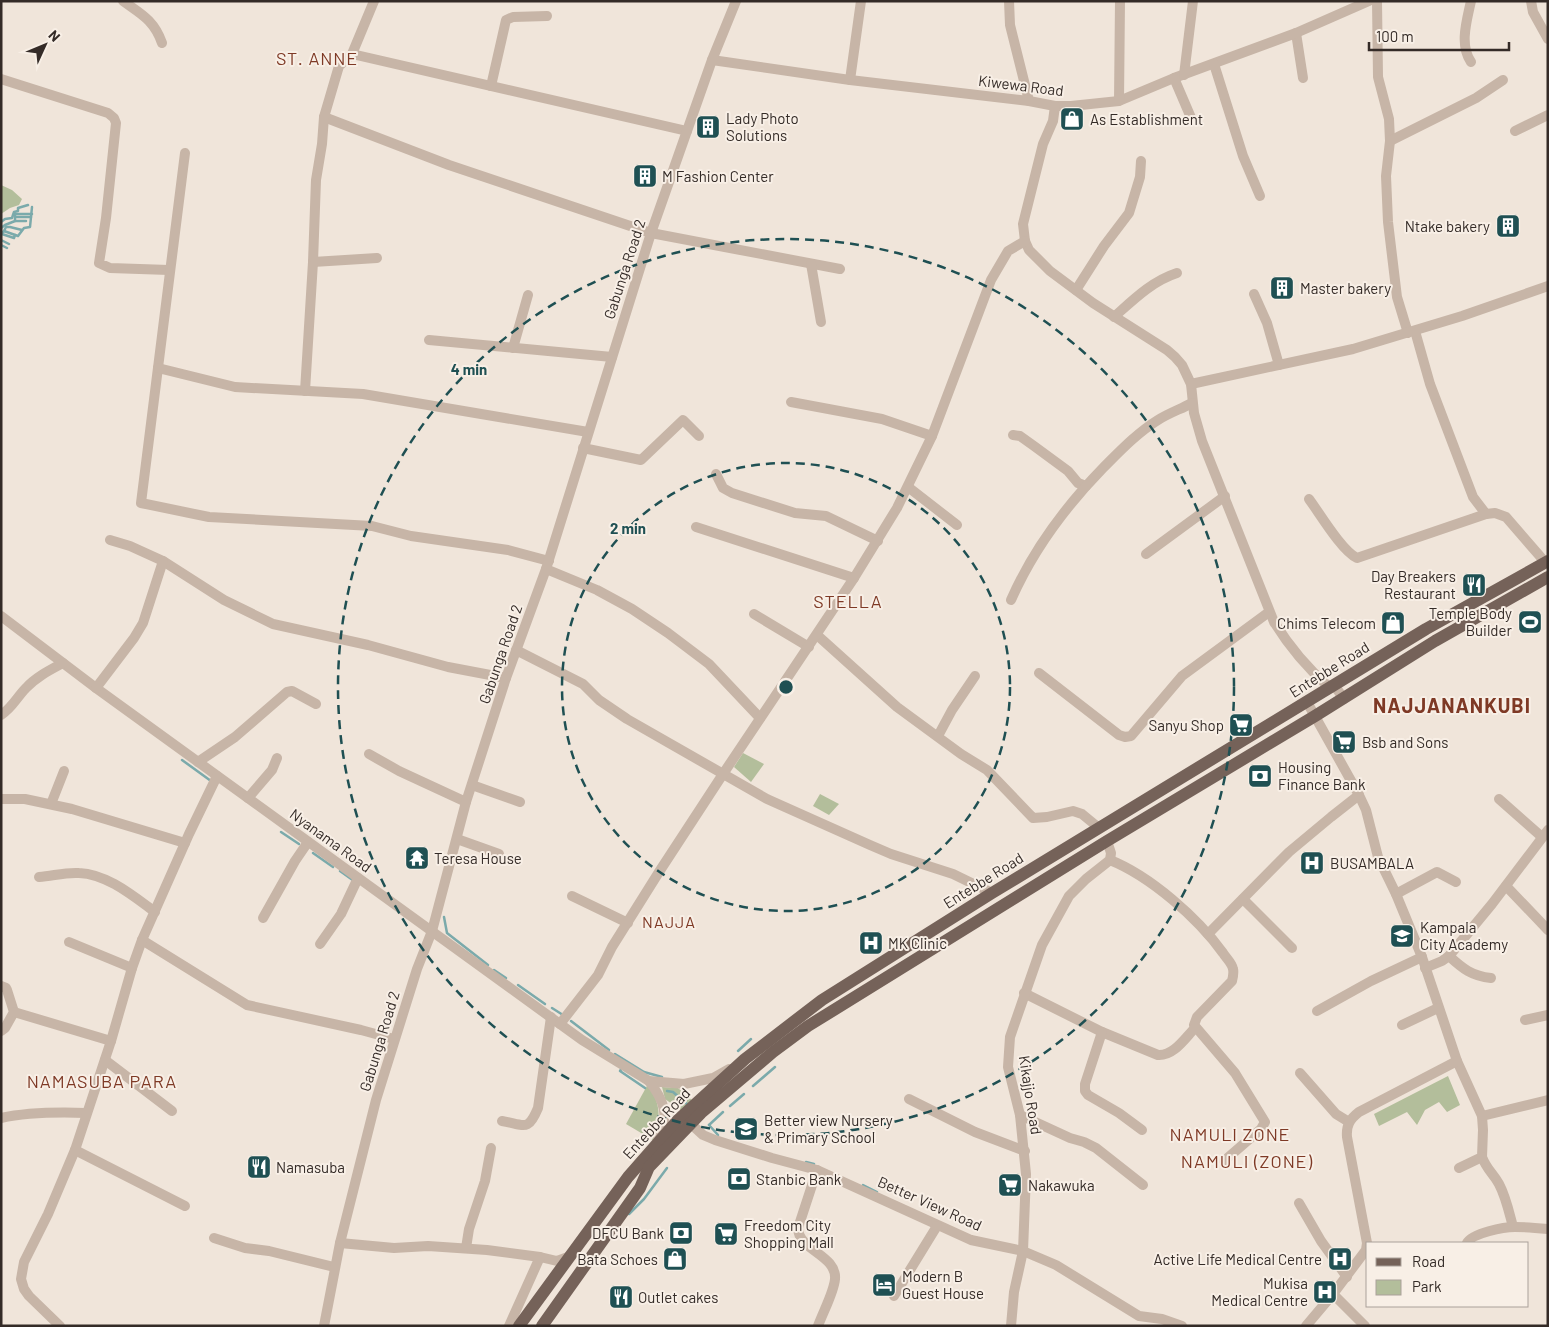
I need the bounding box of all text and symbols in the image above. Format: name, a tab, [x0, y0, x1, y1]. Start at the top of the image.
north arrow	[20, 20, 70, 70]
scale bar	[1369, 20, 1509, 52]
text: N	[45, 26, 64, 45]
text: 100 m	[1376, 27, 1414, 45]
district label: ST. ANNE	[276, 47, 358, 69]
street label: Kiwewa Road	[977, 71, 1065, 99]
shop icon: As Establishment	[1059, 106, 1085, 132]
place label: Lady Photo Solutions	[726, 109, 799, 144]
place label: As Establishment	[1090, 110, 1203, 128]
building icon: Lady Photo Solutions	[695, 114, 721, 140]
building icon: M Fashion Center	[632, 163, 658, 189]
place label: M Fashion Center	[662, 167, 774, 185]
building icon: Ntake bakery	[1495, 213, 1521, 239]
street label: Gabunga Road 2	[599, 217, 649, 321]
place label: Ntake bakery	[1405, 217, 1490, 235]
building icon: Master bakery	[1269, 275, 1295, 301]
place label: Master bakery	[1300, 279, 1391, 297]
text: 4 min	[451, 360, 487, 378]
text: 2 min	[610, 519, 646, 537]
place label: Day Breakers Restaurant	[1371, 567, 1456, 602]
restaurant icon: Day Breakers Restaurant	[1461, 572, 1487, 598]
district label: STELLA	[813, 590, 883, 612]
street label: Gabunga Road 2	[475, 602, 525, 706]
place label: Temple Body Builder	[1429, 604, 1513, 639]
sports icon: Temple Body Builder	[1517, 609, 1543, 635]
shop icon: Chims Telecom	[1380, 610, 1406, 636]
place label: Chims Telecom	[1277, 614, 1376, 632]
street label: Entebbe Road	[1286, 637, 1372, 701]
centre of rings	[777, 678, 795, 696]
district label: NAJJANANKUBI	[1373, 693, 1531, 717]
supermarket icon: Sanyu Shop	[1228, 712, 1254, 738]
place label: Sanyu Shop	[1149, 716, 1224, 734]
supermarket icon: Bsb and Sons	[1331, 729, 1357, 755]
place label: Bsb and Sons	[1362, 733, 1449, 751]
place label: Housing Finance Bank	[1278, 758, 1366, 793]
bank icon: Housing Finance Bank	[1247, 763, 1273, 789]
street label: Nyanama Road	[287, 804, 375, 876]
temple icon: Teresa House	[404, 845, 430, 871]
street label: Entebbe Road	[940, 848, 1026, 912]
place label: Teresa House	[434, 849, 522, 867]
hospital icon: BUSAMBALA	[1299, 850, 1325, 876]
place label: BUSAMBALA	[1330, 854, 1414, 872]
district label: NAJJA	[642, 912, 696, 931]
place label: Kampala City Academy	[1420, 918, 1508, 953]
school or university icon: Kampala City Academy	[1389, 923, 1415, 949]
hospital icon: MK Clinic	[858, 930, 884, 956]
place label: MK Clinic	[888, 934, 947, 952]
street label: Gabunga Road 2	[355, 989, 403, 1093]
street label: Kikajjo Road	[1016, 1054, 1046, 1136]
district label: NAMASUBA PARA	[27, 1070, 177, 1092]
street label: Entebbe Road	[618, 1084, 694, 1162]
place label: Better view Nursery & Primary School	[764, 1111, 893, 1146]
school or university icon: Better view Nursery & Primary School	[733, 1116, 759, 1142]
district label: NAMULI ZONE	[1170, 1123, 1291, 1145]
district label: NAMULI (ZONE)	[1181, 1150, 1313, 1172]
restaurant icon: Namasuba	[246, 1154, 272, 1180]
place label: Namasuba	[276, 1158, 345, 1176]
bank icon: Stanbic Bank	[726, 1166, 752, 1192]
place label: Stanbic Bank	[756, 1170, 842, 1188]
street label: Better View Road	[875, 1172, 985, 1234]
supermarket icon: Nakawuka	[997, 1172, 1023, 1198]
place label: Nakawuka	[1028, 1176, 1095, 1194]
place label: Freedom City Shopping Mall	[744, 1216, 834, 1251]
bank icon: DFCU Bank	[668, 1220, 694, 1246]
supermarket icon: Freedom City Shopping Mall	[713, 1221, 739, 1247]
place label: DFCU Bank	[592, 1224, 664, 1242]
legend	[1366, 1242, 1529, 1307]
shop icon: Bata Schoes	[662, 1246, 688, 1272]
hospital icon: Active Life Medical Centre	[1327, 1246, 1353, 1272]
place label: Bata Schoes	[577, 1250, 658, 1268]
place label: Active Life Medical Centre	[1154, 1250, 1322, 1268]
text: Road	[1412, 1252, 1445, 1270]
place label: Modern B Guest House	[902, 1267, 984, 1302]
hotel icon: Modern B Guest House	[871, 1272, 897, 1298]
place label: Mukisa Medical Centre	[1211, 1274, 1308, 1309]
text: Park	[1412, 1277, 1442, 1295]
hospital icon: Mukisa Medical Centre	[1312, 1279, 1338, 1305]
restaurant icon: Outlet cakes	[608, 1284, 634, 1310]
place label: Outlet cakes	[638, 1288, 718, 1306]

